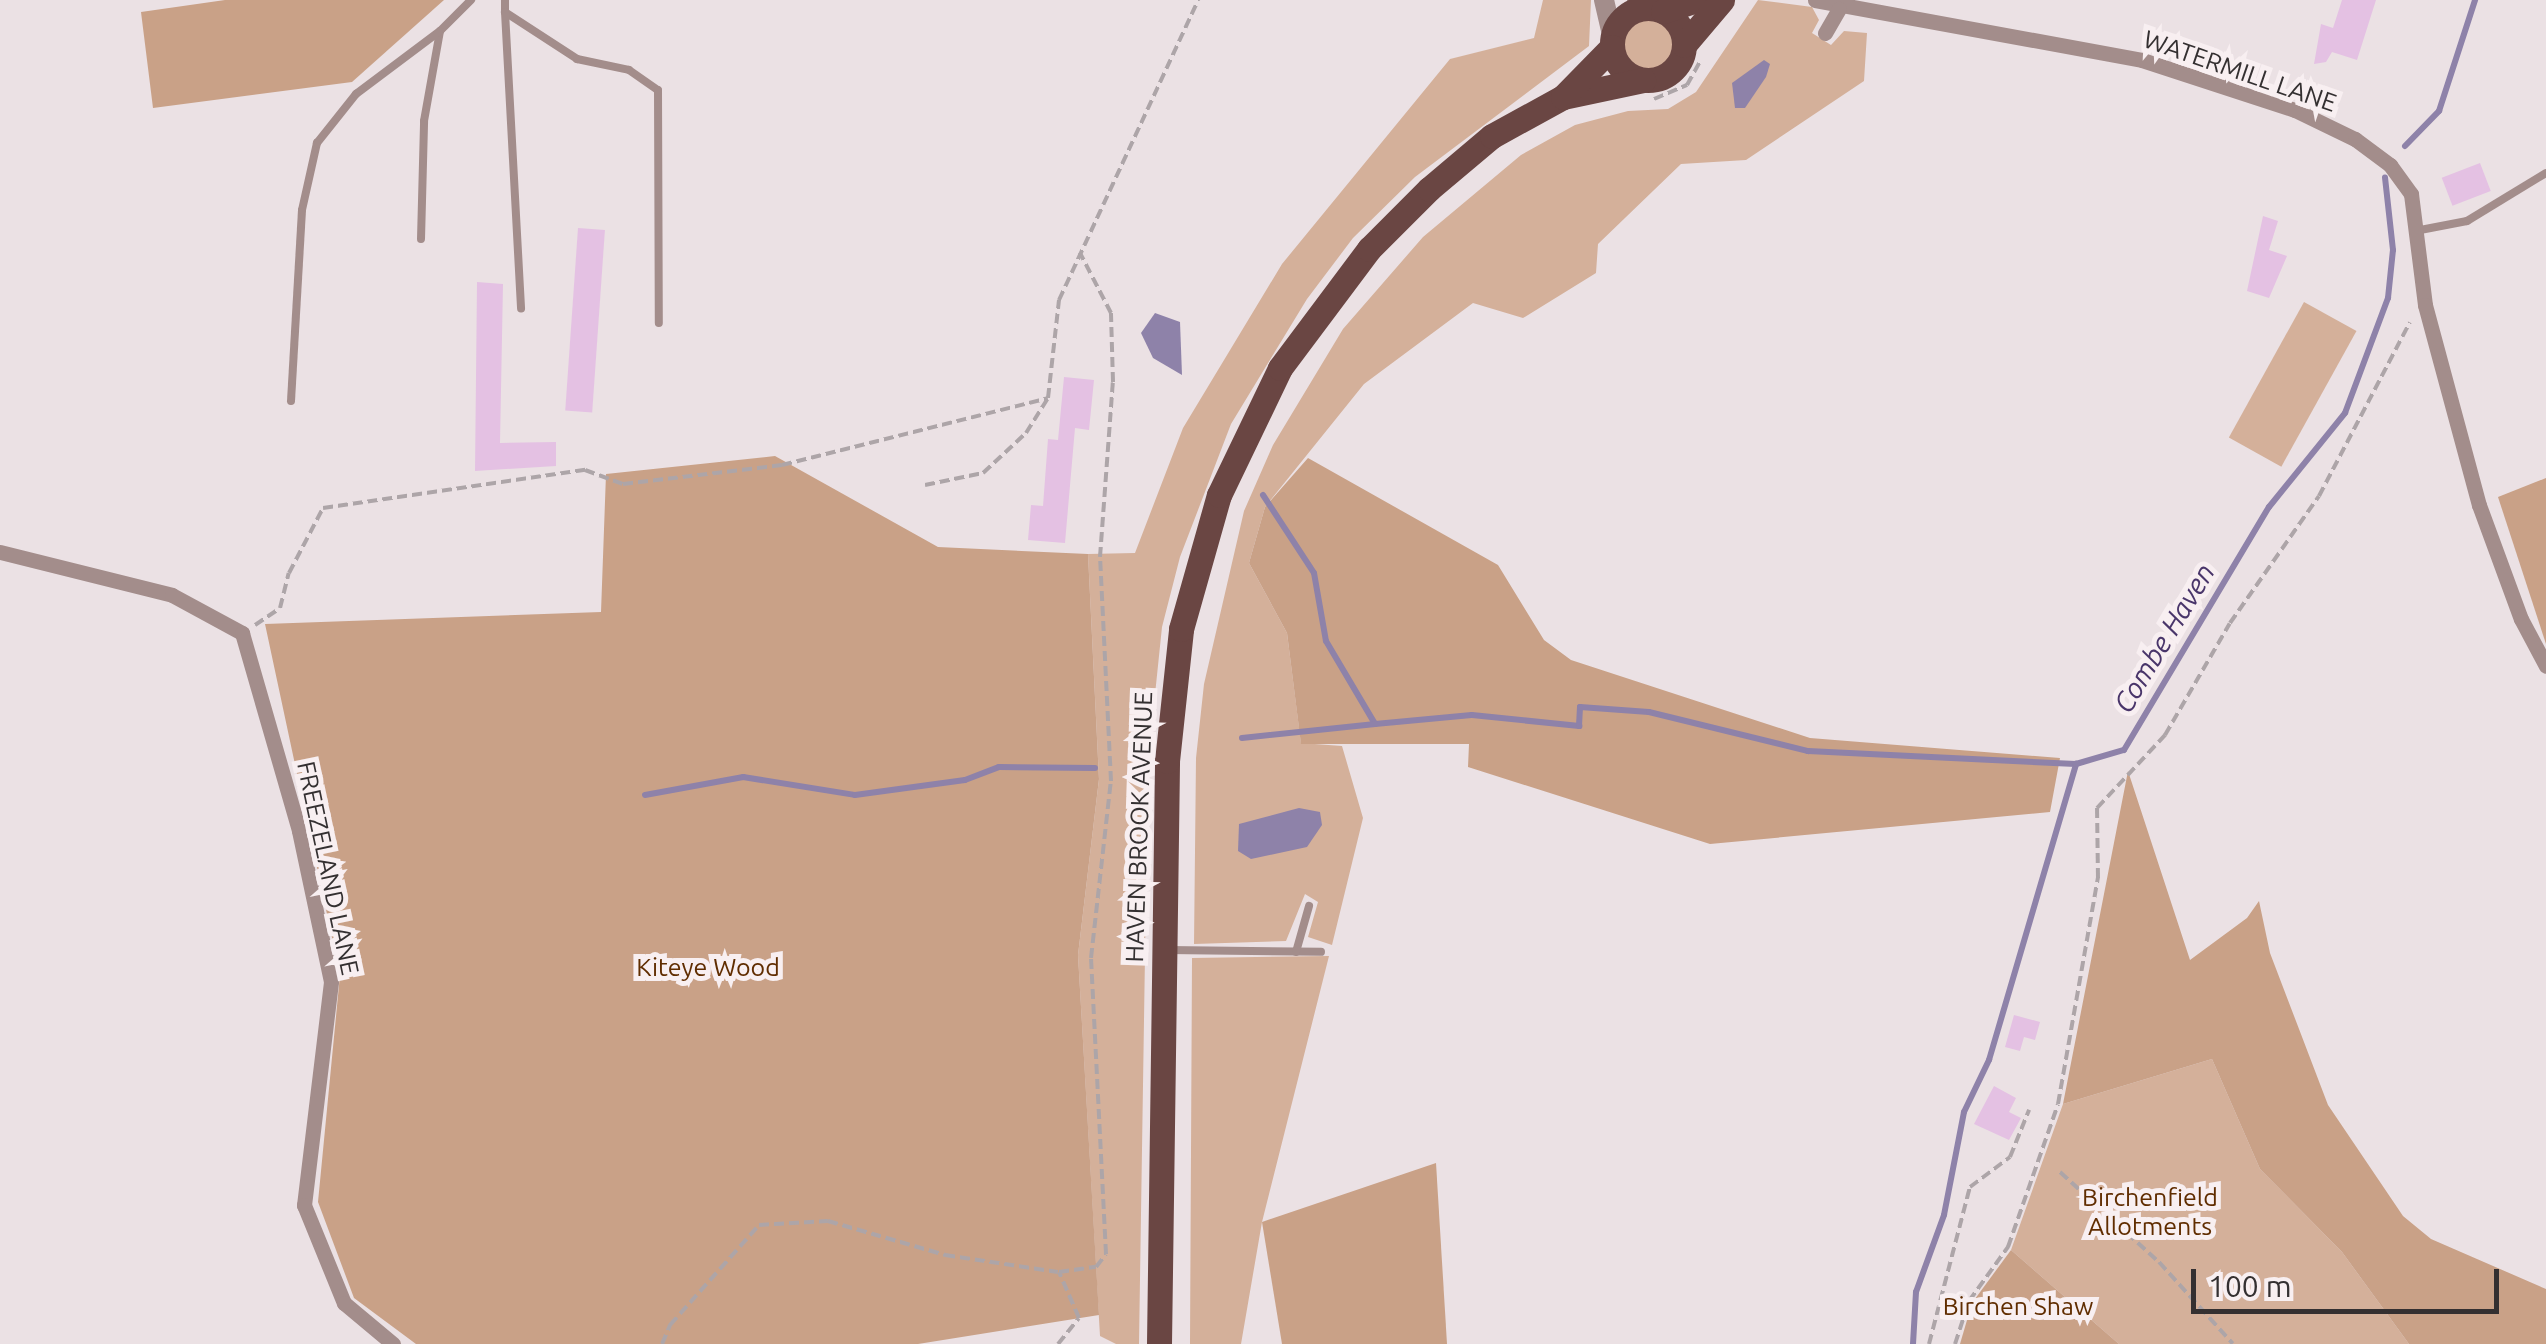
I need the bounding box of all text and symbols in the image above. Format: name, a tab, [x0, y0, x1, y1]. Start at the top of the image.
street label: WATERMILL LANE	[2140, 24, 2340, 118]
water label: Combe Haven	[2106, 557, 2222, 719]
street label: HAVEN BROOK AVENUE	[1119, 691, 1159, 963]
street label: FREEZELAND LANE	[291, 759, 365, 977]
park label: Kiteye Wood	[636, 952, 780, 982]
park label: Birchenfield Allotments	[2082, 1183, 2218, 1242]
scale bar	[2196, 1249, 2504, 1311]
text: 100 m	[2208, 1269, 2292, 1303]
park label: Birchen Shaw	[1943, 1291, 2093, 1321]

